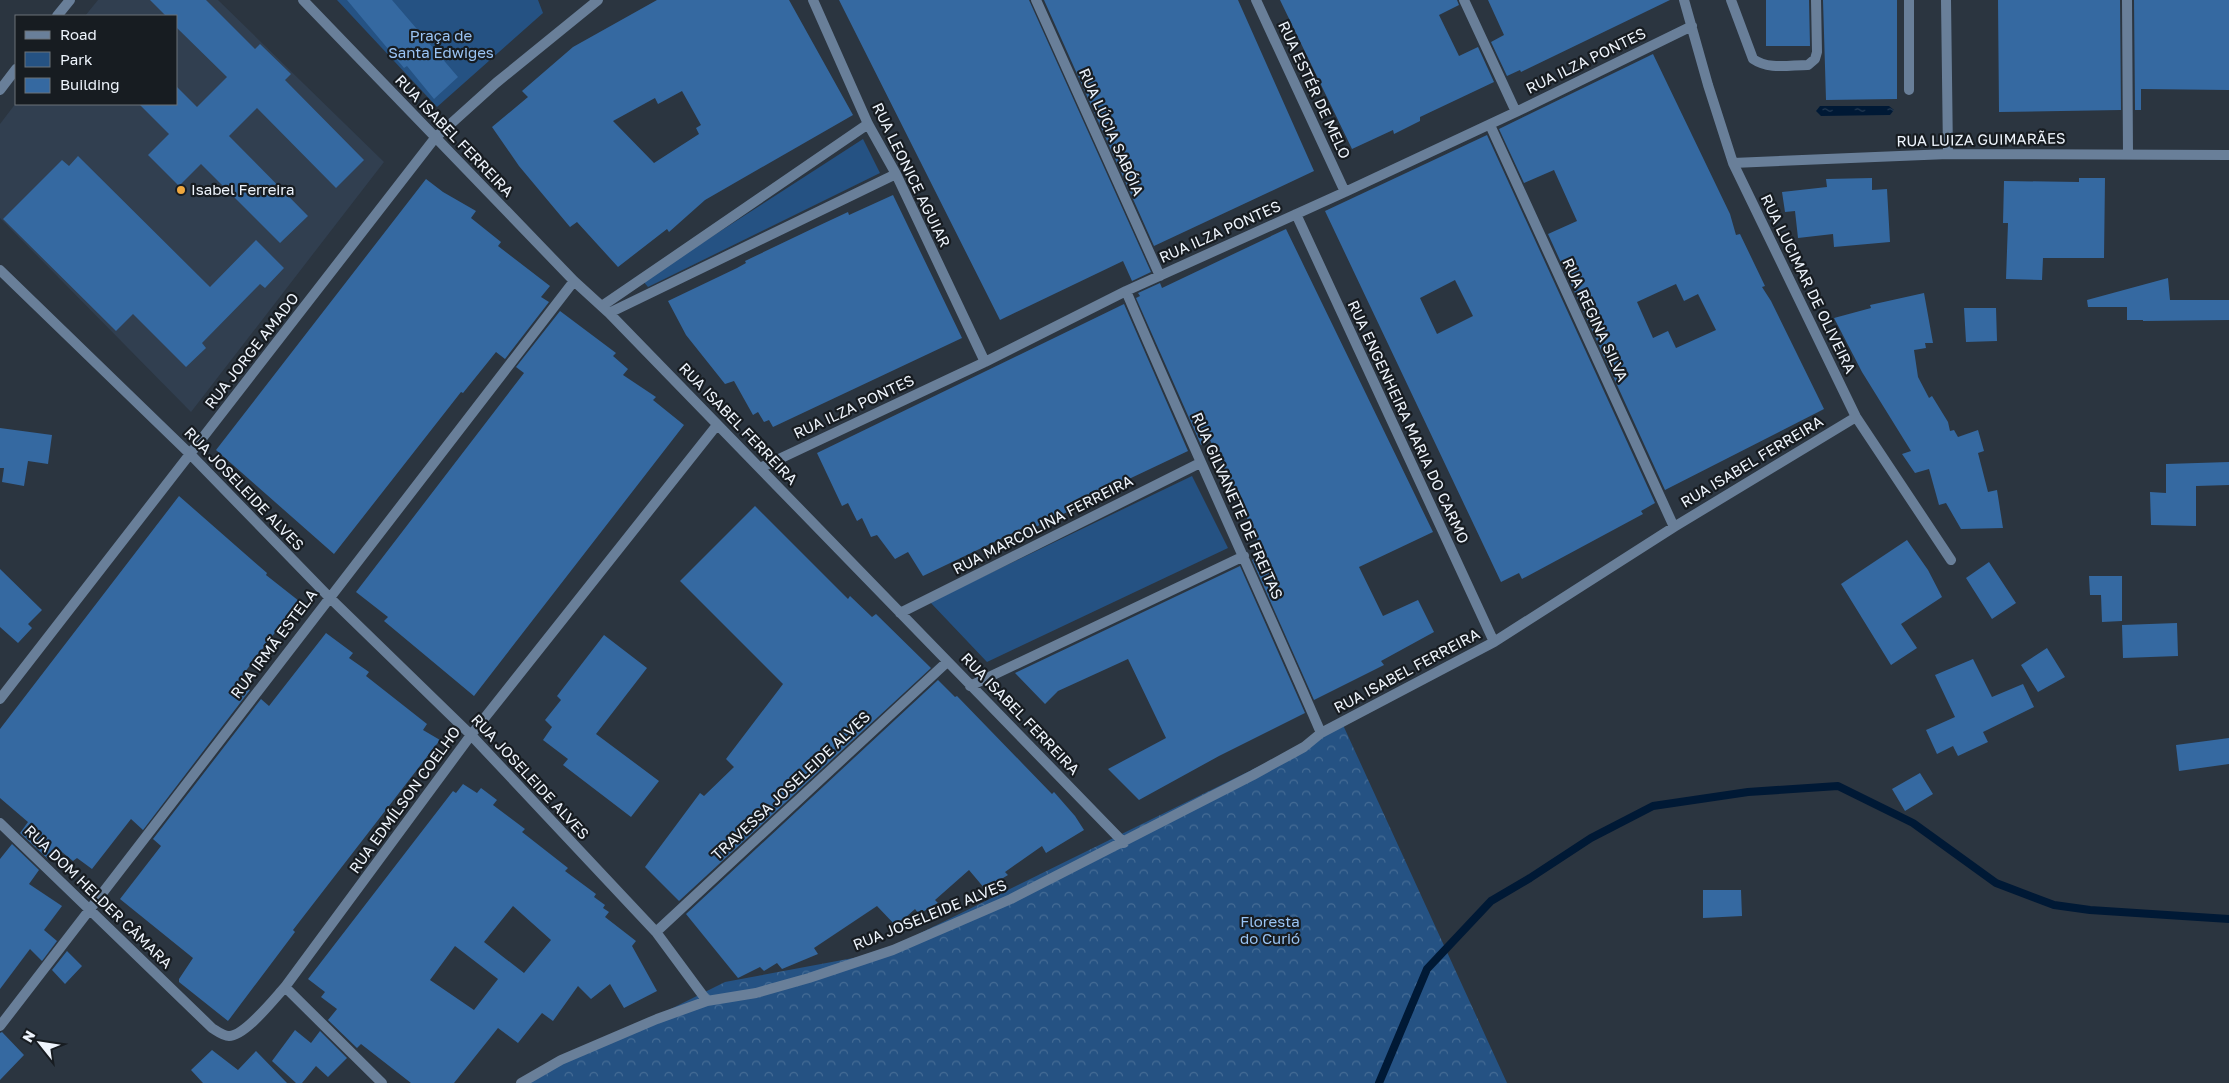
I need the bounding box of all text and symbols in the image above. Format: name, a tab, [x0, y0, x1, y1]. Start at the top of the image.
legend	[15, 15, 178, 105]
street label: RUA ESTÉR DE MELO	[1275, 18, 1355, 161]
street label: RUA ILZA PONTES	[1523, 23, 1648, 97]
text: Road	[60, 25, 97, 43]
park label: Praça de Santa Edwiges	[388, 26, 494, 61]
text: Park	[60, 50, 93, 68]
street label: RUA LÚCIA SABÓIA	[1076, 65, 1148, 198]
street label: RUA ISABEL FERREIRA	[392, 71, 518, 200]
text: Building	[60, 75, 120, 93]
street label: RUA LEONICE AGUIAR	[869, 99, 955, 250]
street label: RUA LUIZA GUIMARÃES	[1896, 129, 2066, 149]
place label: Isabel Ferreira	[191, 180, 295, 198]
marker: Isabel Ferreira	[175, 184, 187, 196]
street label: RUA LUCIMAR DE OLIVEIRA	[1758, 191, 1860, 376]
street label: RUA ILZA PONTES	[1156, 196, 1283, 266]
street label: RUA REGINA SILVA	[1559, 255, 1632, 384]
street label: RUA JORGE AMADO	[200, 289, 302, 412]
street label: RUA ENGENHEIRA MARIA DO CARMO	[1344, 297, 1473, 546]
street label: RUA ISABEL FERREIRA	[676, 359, 802, 488]
street label: RUA ILZA PONTES	[790, 370, 917, 442]
street label: RUA GILVANETE DE FREITAS	[1189, 410, 1287, 602]
street label: RUA ISABEL FERREIRA	[1677, 412, 1826, 511]
street label: RUA JOSELEIDE ALVES	[181, 423, 308, 554]
street label: RUA MARCOLINA FERREIRA	[949, 471, 1136, 577]
street label: RUA IRMÃ ESTELA	[226, 585, 320, 702]
street label: RUA ISABEL FERREIRA	[1330, 624, 1483, 716]
street label: RUA ISABEL FERREIRA	[958, 649, 1084, 778]
street label: TRAVESSA JOSELEIDE ALVES	[707, 707, 873, 864]
street label: RUA JOSELEIDE ALVES	[468, 710, 593, 843]
street label: RUA EDMÍLSON COELHO	[345, 722, 464, 876]
street label: RUA DOM HELDER CÂMARA	[21, 821, 176, 972]
street label: RUA JOSELEIDE ALVES	[850, 875, 1009, 953]
park label: Floresta do Curió	[1240, 912, 1300, 947]
north arrow	[15, 1018, 65, 1068]
text: N	[18, 1027, 38, 1045]

